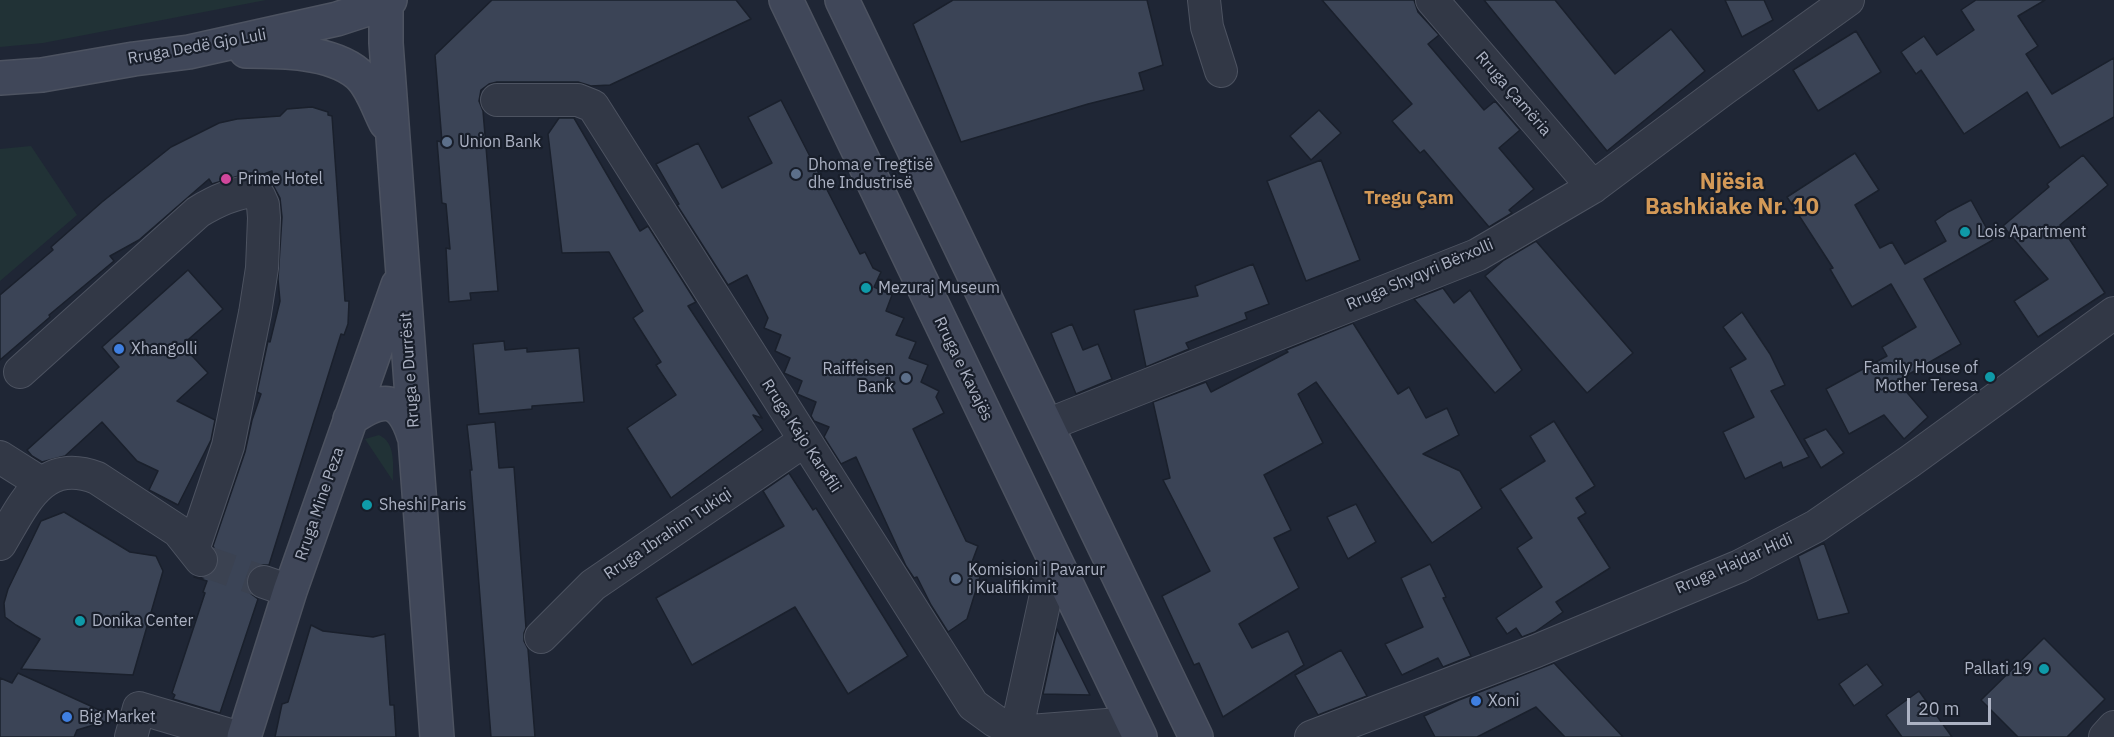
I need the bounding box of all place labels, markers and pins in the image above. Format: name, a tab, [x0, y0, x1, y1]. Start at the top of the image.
place label: Union Bank	[459, 132, 541, 152]
marker: Union Bank	[440, 135, 454, 149]
place label: Dhoma e Tregtisë dhe Industrisë	[808, 155, 933, 193]
marker: Dhoma e Tregtisë dhe Industrisë	[789, 167, 803, 181]
place label: Prime Hotel	[238, 169, 323, 189]
marker: Prime Hotel	[219, 172, 233, 186]
place label: Lois Apartment	[1977, 222, 2086, 242]
marker: Lois Apartment	[1958, 225, 1972, 239]
place label: Mezuraj Museum	[878, 278, 1000, 298]
marker: Mezuraj Museum	[859, 281, 873, 295]
place label: Xhangolli	[131, 339, 197, 359]
marker: Xhangolli	[112, 342, 126, 356]
place label: Family House of Mother Teresa	[1863, 358, 1978, 396]
place label: Raiffeisen Bank	[823, 359, 894, 397]
marker: Family House of Mother Teresa	[1983, 370, 1997, 384]
marker: Raiffeisen Bank	[899, 371, 913, 385]
place label: Sheshi Paris	[379, 495, 467, 515]
marker: Sheshi Paris	[360, 498, 374, 512]
place label: Komisioni i Pavarur i Kualifikimit	[968, 560, 1105, 598]
marker: Komisioni i Pavarur i Kualifikimit	[949, 572, 963, 586]
place label: Donika Center	[92, 611, 193, 631]
marker: Donika Center	[73, 614, 87, 628]
place label: Pallati 19	[1964, 659, 2032, 679]
marker: Pallati 19	[2037, 662, 2051, 676]
place label: Xoni	[1488, 691, 1520, 711]
marker: Xoni	[1469, 694, 1483, 708]
place label: Big Market	[79, 707, 156, 727]
marker: Big Market	[60, 710, 74, 724]

